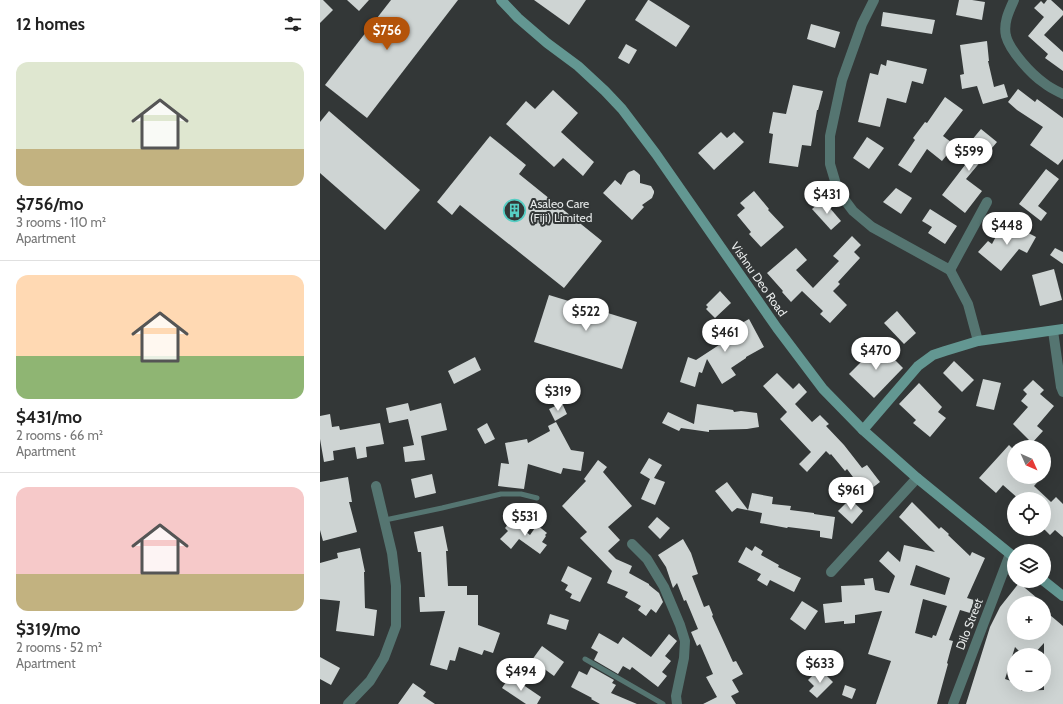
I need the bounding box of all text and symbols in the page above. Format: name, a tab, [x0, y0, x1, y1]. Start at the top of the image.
icon: filters	[282, 13, 304, 35]
text: 12 homes	[16, 14, 85, 34]
pin: $756	[363, 17, 411, 51]
text: $756	[373, 22, 401, 38]
icon: home	[124, 88, 196, 160]
pin: $599	[945, 138, 993, 172]
text: $599	[954, 143, 984, 159]
pin: $431	[803, 181, 851, 215]
text: $431	[813, 186, 841, 202]
text: $756/mo	[16, 194, 83, 214]
place label: Asaleo Care (Fiji) Limited	[530, 196, 592, 225]
building icon: Asaleo Care (Fiji) Limited	[502, 197, 528, 223]
pin: $448	[983, 212, 1031, 246]
text: 3 rooms · 110 m²	[16, 214, 106, 230]
text: $448	[991, 217, 1023, 233]
text: Apartment	[16, 230, 76, 246]
street label: Vishnu Deo Road	[728, 239, 790, 319]
pin: $522	[562, 298, 610, 332]
icon: home	[124, 301, 196, 373]
text: $522	[572, 303, 600, 319]
pin: $461	[701, 319, 749, 353]
text: $461	[711, 324, 739, 340]
pin: $470	[852, 337, 900, 371]
text: $470	[860, 342, 892, 358]
pin: $319	[534, 378, 582, 412]
text: $319	[545, 383, 571, 399]
text: $431/mo	[16, 407, 82, 427]
text: 2 rooms · 66 m²	[16, 427, 103, 443]
north arrow	[1007, 440, 1051, 484]
map controls	[1007, 440, 1051, 692]
text: Apartment	[16, 443, 76, 459]
pin: $961	[827, 477, 875, 511]
text: $961	[838, 482, 864, 498]
button: locate	[1007, 492, 1051, 536]
pin: $531	[501, 503, 549, 537]
text: $531	[512, 508, 538, 524]
icon: home	[124, 513, 196, 585]
button: layers	[1007, 544, 1051, 588]
street label: Dilo Street	[952, 596, 986, 652]
button: +	[1007, 596, 1051, 640]
text: $319/mo	[16, 619, 80, 639]
text: 2 rooms · 52 m²	[16, 639, 102, 655]
button: −	[1007, 648, 1051, 692]
pin: $633	[796, 650, 844, 684]
text: Apartment	[16, 655, 76, 671]
text: $633	[806, 655, 834, 671]
pin: $494	[497, 658, 545, 692]
text: $494	[506, 663, 537, 679]

